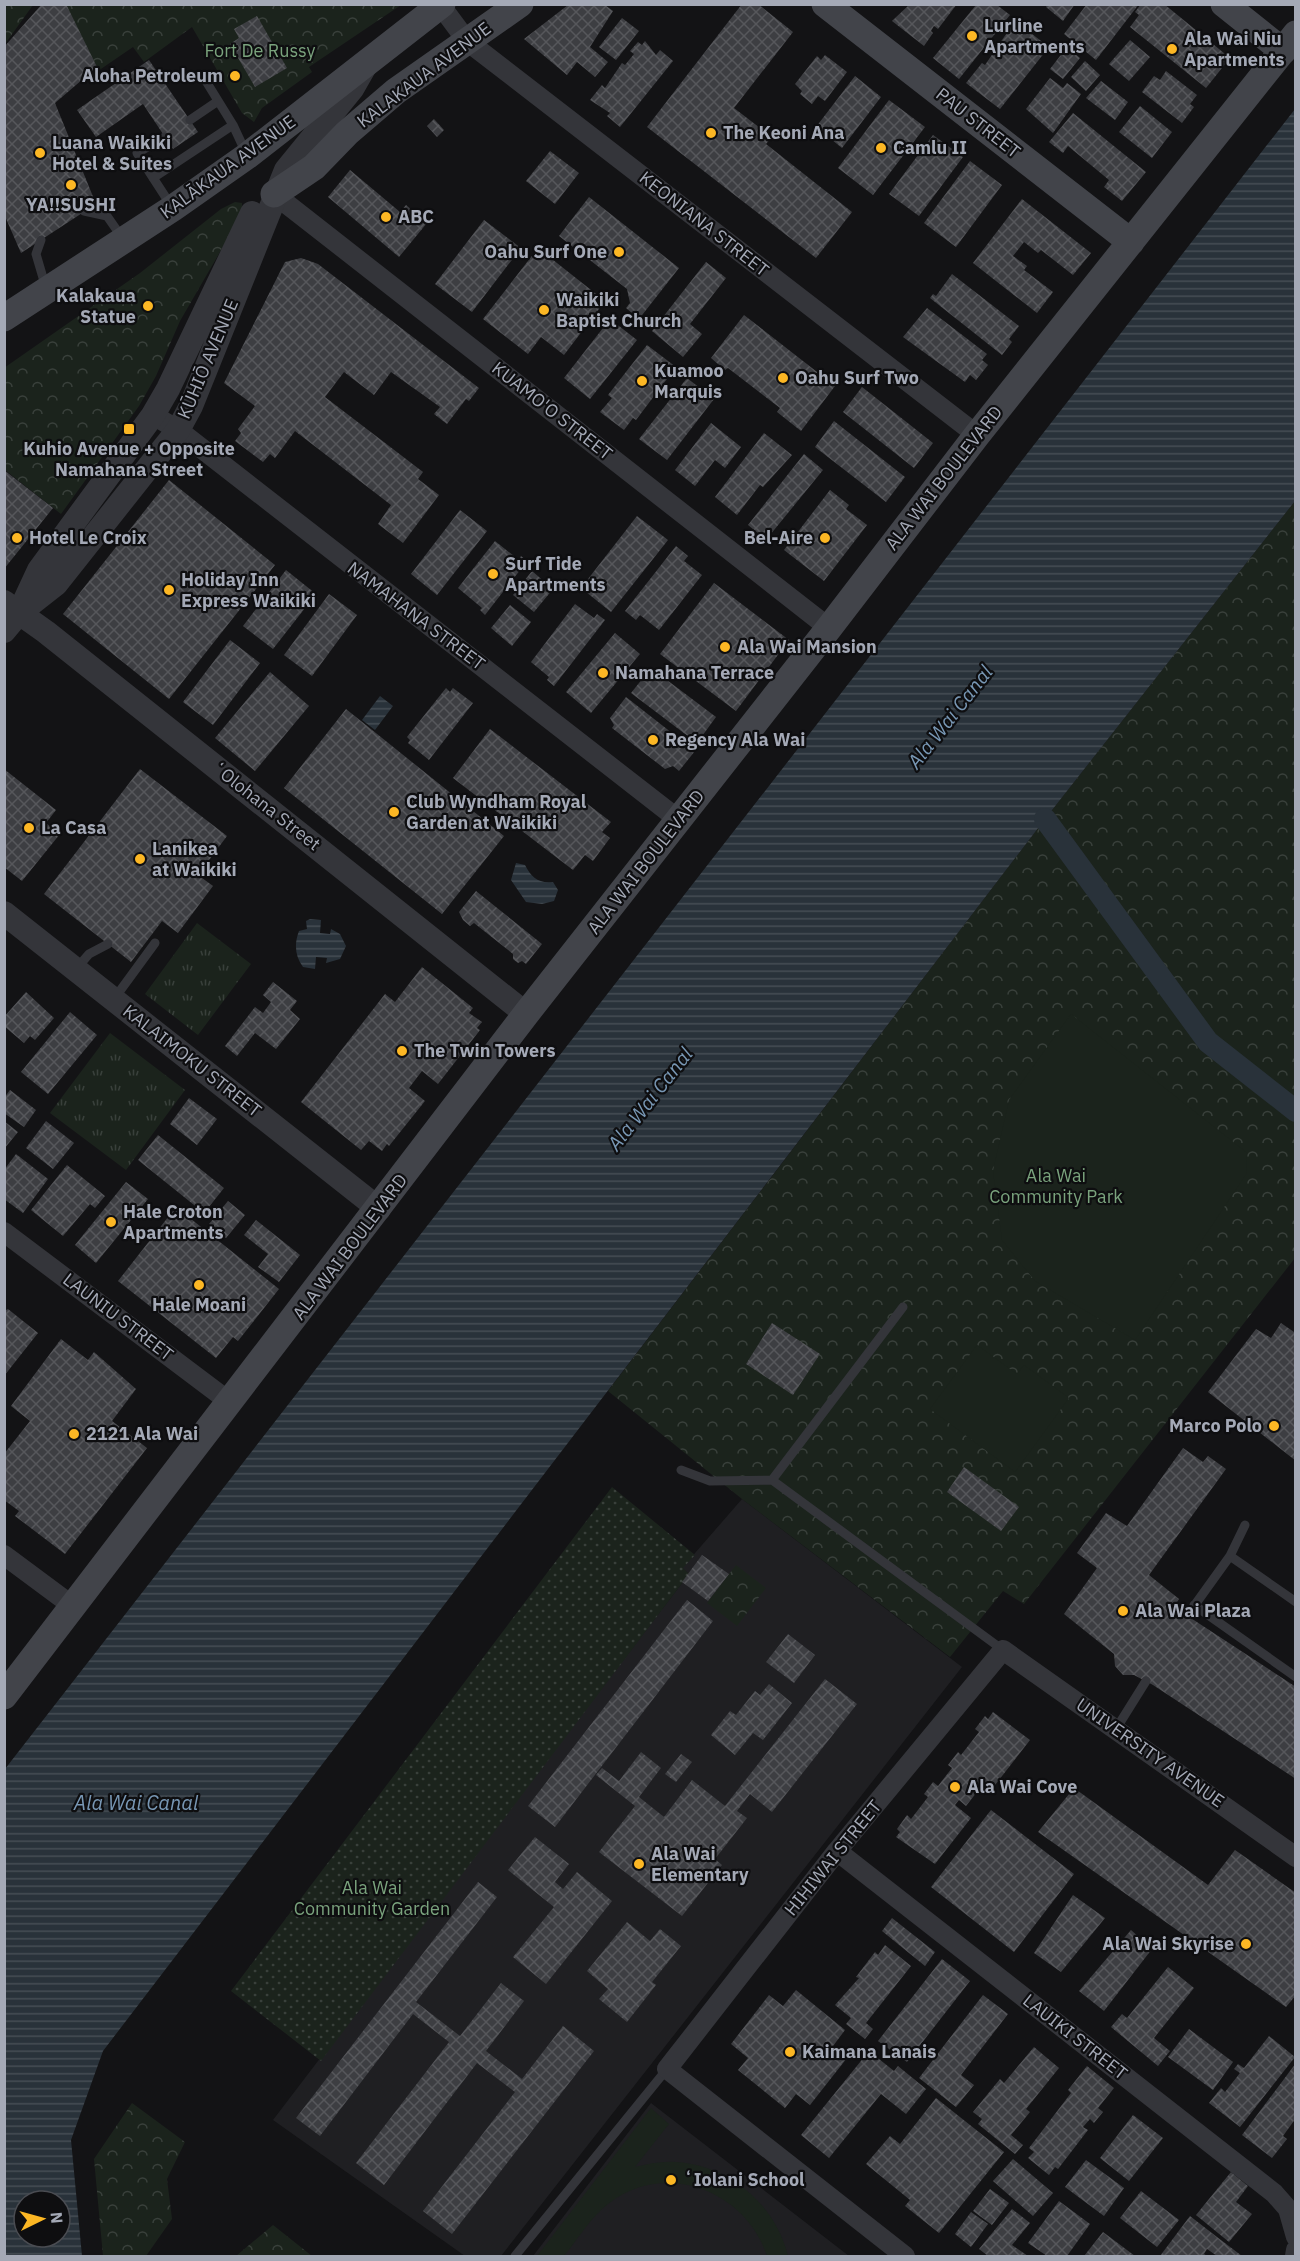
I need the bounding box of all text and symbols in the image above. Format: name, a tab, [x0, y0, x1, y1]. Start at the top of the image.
place label: Lurline Apartments	[984, 14, 1085, 58]
street label: KALAKAUA AVENUE	[352, 17, 495, 133]
place label: Ala Wai Niu Apartments	[1184, 27, 1285, 71]
marker: Lurline Apartments	[965, 29, 979, 43]
park label: Fort De Russy	[205, 39, 315, 62]
marker: Ala Wai Niu Apartments	[1165, 42, 1179, 56]
place label: Aloha Petroleum	[82, 64, 223, 87]
marker: Aloha Petroleum	[228, 69, 242, 83]
street label: PAU STREET	[931, 82, 1025, 163]
street label: KALĀKAUA AVENUE	[155, 110, 300, 224]
place label: The Keoni Ana	[723, 121, 844, 144]
marker: The Keoni Ana	[704, 126, 718, 140]
place label: Luana Waikiki Hotel & Suites	[52, 131, 172, 175]
place label: Camlu II	[893, 136, 967, 159]
marker: Camlu II	[874, 141, 888, 155]
marker: Luana Waikiki Hotel & Suites	[33, 146, 47, 160]
street label: KEONIANA STREET	[635, 166, 774, 281]
marker: YA!!SUSHI	[64, 178, 78, 192]
place label: YA!!SUSHI	[26, 193, 116, 216]
place label: ABC	[398, 205, 434, 228]
marker: ABC	[379, 210, 393, 224]
place label: Oahu Surf One	[484, 240, 607, 263]
marker: Oahu Surf One	[612, 245, 626, 259]
place label: Kalakaua Statue	[56, 284, 136, 328]
place label: Waikiki Baptist Church	[556, 288, 682, 332]
street label: KŪHIŌ AVENUE	[172, 295, 243, 422]
marker: Kalakaua Statue	[141, 299, 155, 313]
marker: Waikiki Baptist Church	[537, 303, 551, 317]
street label: KUAMO'O STREET	[487, 356, 617, 465]
place label: Kuamoo Marquis	[654, 359, 724, 403]
place label: Oahu Surf Two	[795, 366, 919, 389]
marker: Oahu Surf Two	[776, 371, 790, 385]
marker: Kuamoo Marquis	[635, 374, 649, 388]
street label: ALA WAI BOULEVARD	[880, 401, 1007, 555]
marker: Kuhio Avenue + Opposite Namahana Street	[122, 422, 136, 436]
place label: Kuhio Avenue + Opposite Namahana Street	[23, 437, 235, 481]
place label: Hotel Le Croix	[29, 526, 147, 549]
place label: Bel-Aire	[744, 526, 813, 549]
marker: Hotel Le Croix	[10, 531, 24, 545]
marker: Bel-Aire	[818, 531, 832, 545]
place label: Surf Tide Apartments	[505, 552, 606, 596]
street label: NAMAHANA STREET	[343, 556, 490, 675]
marker: Surf Tide Apartments	[486, 567, 500, 581]
place label: Holiday Inn Express Waikiki	[181, 568, 316, 612]
marker: Holiday Inn Express Waikiki	[162, 583, 176, 597]
place label: Ala Wai Mansion	[737, 635, 877, 658]
marker: Ala Wai Mansion	[718, 640, 732, 654]
water label: Ala Wai Canal	[900, 659, 999, 775]
place label: Namahana Terrace	[615, 661, 774, 684]
marker: Namahana Terrace	[596, 666, 610, 680]
place label: Regency Ala Wai	[665, 728, 805, 751]
marker: Regency Ala Wai	[646, 733, 660, 747]
street label: ʻOlohana Street	[207, 756, 325, 855]
street label: ALA WAI BOULEVARD	[582, 785, 709, 939]
place label: Club Wyndham Royal Garden at Waikiki	[406, 790, 587, 834]
marker: Club Wyndham Royal Garden at Waikiki	[387, 805, 401, 819]
place label: La Casa	[41, 816, 106, 839]
marker: La Casa	[22, 821, 36, 835]
place label: Lanikea at Waikiki	[152, 837, 237, 881]
marker: Lanikea at Waikiki	[133, 852, 147, 866]
street label: KALAIMOKU STREET	[118, 999, 266, 1122]
place label: The Twin Towers	[414, 1039, 555, 1062]
water label: Ala Wai Canal	[600, 1041, 699, 1157]
marker: The Twin Towers	[395, 1044, 409, 1058]
park label: Ala Wai Community Park	[989, 1164, 1123, 1208]
street label: ALA WAI BOULEVARD	[287, 1169, 412, 1324]
place label: Hale Croton Apartments	[123, 1200, 224, 1244]
marker: Hale Croton Apartments	[104, 1215, 118, 1229]
street label: LAUNIU STREET	[58, 1268, 178, 1366]
marker: Hale Moani	[192, 1278, 206, 1292]
place label: Hale Moani	[152, 1293, 246, 1316]
place label: Marco Polo	[1169, 1414, 1262, 1437]
marker: Marco Polo	[1267, 1419, 1281, 1433]
place label: 2121 Ala Wai	[86, 1422, 198, 1445]
marker: 2121 Ala Wai	[67, 1427, 81, 1441]
place label: Ala Wai Plaza	[1135, 1599, 1251, 1622]
marker: Ala Wai Plaza	[1116, 1604, 1130, 1618]
street label: UNIVERSITY AVENUE	[1072, 1693, 1229, 1812]
place label: Ala Wai Cove	[967, 1775, 1077, 1798]
marker: Ala Wai Cove	[948, 1780, 962, 1794]
water label: Ala Wai Canal	[73, 1789, 199, 1816]
street label: HIHIWAI STREET	[779, 1795, 886, 1920]
place label: Ala Wai Elementary	[651, 1842, 749, 1886]
marker: Ala Wai Elementary	[632, 1857, 646, 1871]
park label: Ala Wai Community Garden	[294, 1876, 450, 1920]
place label: Ala Wai Skyrise	[1102, 1932, 1234, 1955]
marker: Ala Wai Skyrise	[1239, 1937, 1253, 1951]
street label: LAUIKI STREET	[1018, 1989, 1132, 2085]
place label: Kaimana Lanais	[802, 2040, 936, 2063]
marker: Kaimana Lanais	[783, 2045, 797, 2059]
place label: ʻIolani School	[683, 2168, 805, 2191]
marker: ʻIolani School	[664, 2173, 678, 2187]
north arrow	[12, 2189, 72, 2249]
text: N	[46, 2211, 67, 2224]

